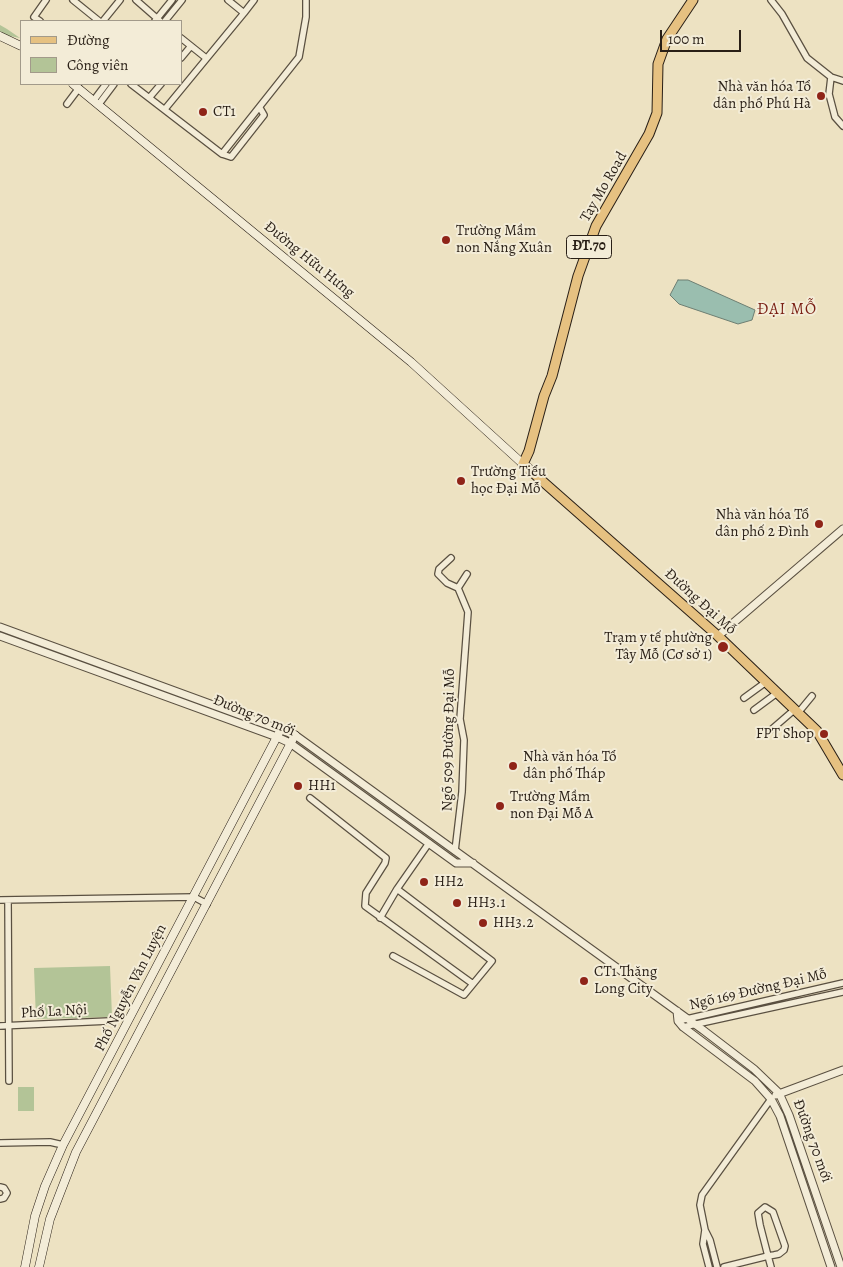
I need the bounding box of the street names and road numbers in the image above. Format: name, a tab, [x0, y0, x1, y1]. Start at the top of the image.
street label: Tay Mo Road	[577, 149, 631, 225]
street label: Đường Hữu Hưng	[260, 218, 358, 302]
road number: ĐT.70	[566, 236, 612, 258]
street label: Đường Đại Mỗ	[660, 565, 740, 639]
street label: Ngõ 509 Đường Đại Mỗ	[439, 668, 459, 812]
street label: Đường 70 mới	[210, 691, 298, 741]
street label: Phố Nguyễn Văn Luyện	[91, 921, 171, 1055]
street label: Ngõ 169 Đường Đại Mỗ	[688, 965, 828, 1015]
street label: Phố La Nội	[20, 1001, 88, 1023]
street label: Đường 70 mới	[789, 1097, 835, 1185]

